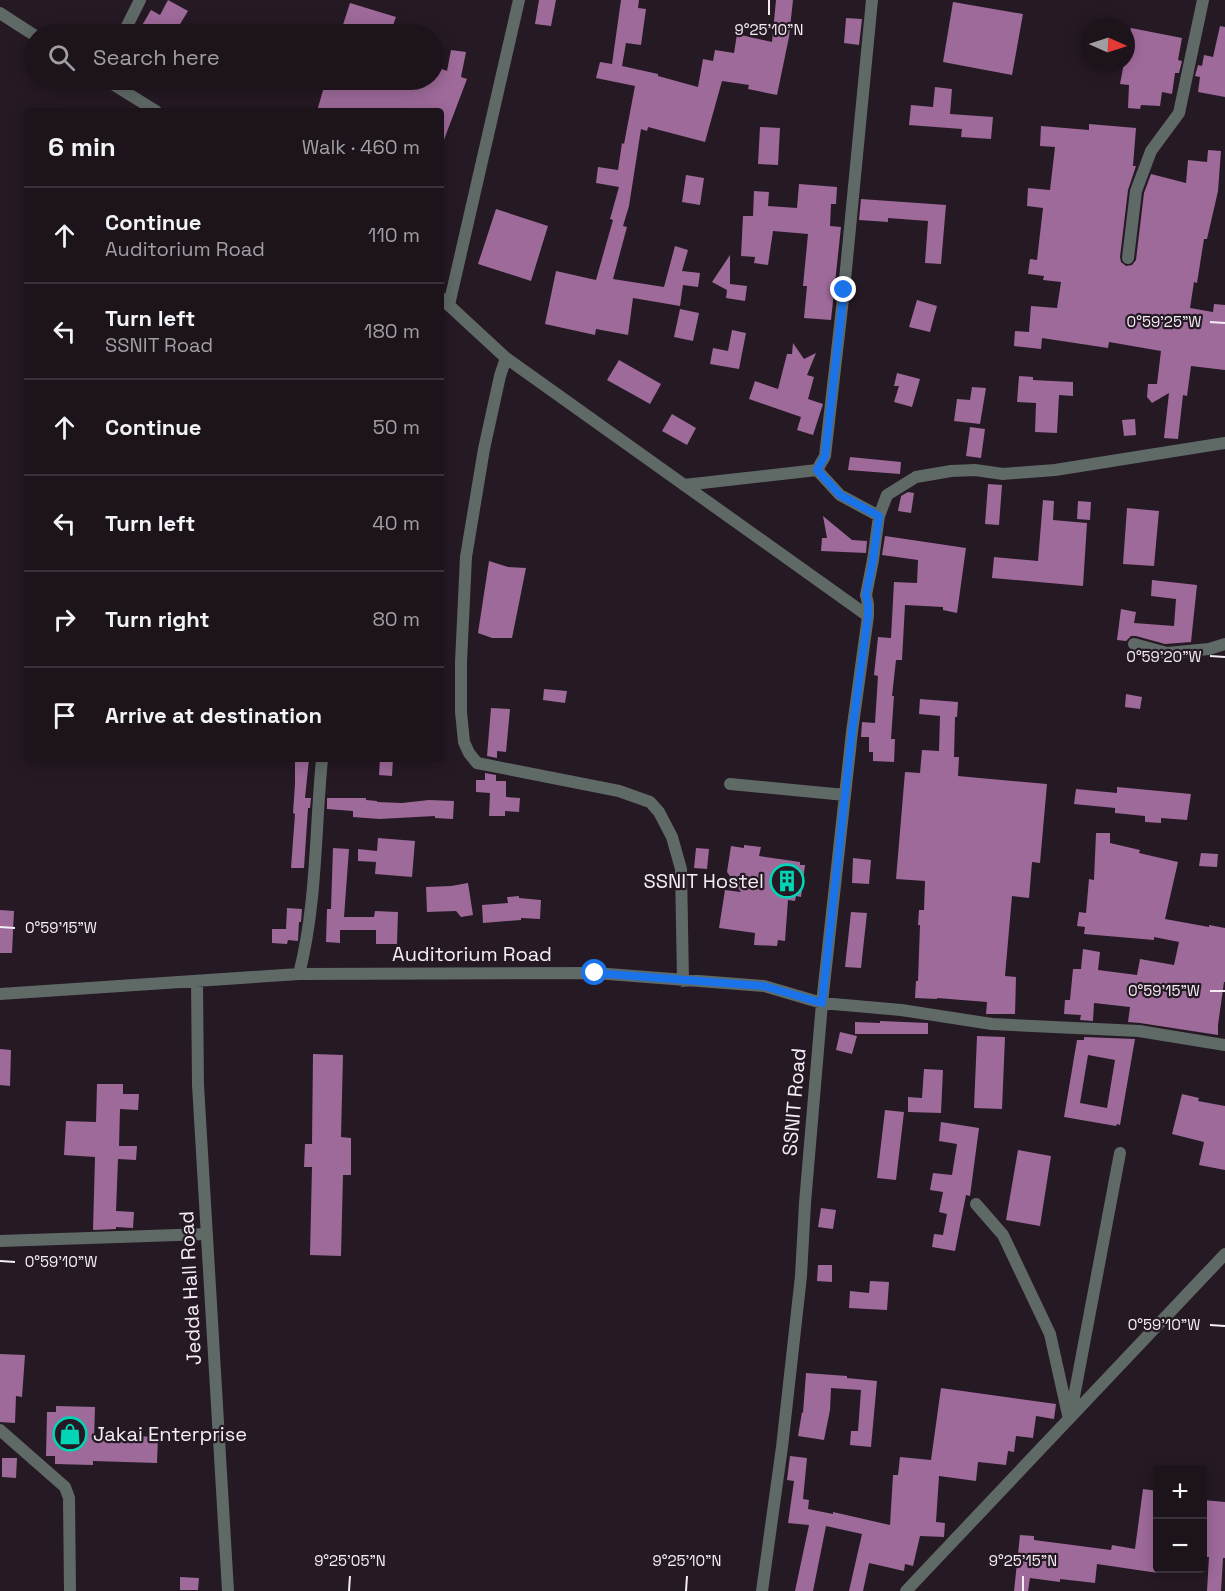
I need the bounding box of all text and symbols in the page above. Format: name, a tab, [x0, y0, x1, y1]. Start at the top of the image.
north arrow	[1081, 18, 1135, 72]
text: 9°25'10"N	[735, 20, 803, 39]
search box	[24, 24, 444, 90]
icon: search	[45, 41, 78, 74]
text: Search here	[93, 43, 220, 71]
text: 6 min	[48, 130, 116, 164]
text: Walk · 460 m	[302, 134, 420, 160]
text: Continue	[105, 208, 201, 236]
icon: ahead	[48, 219, 81, 252]
text: 110 m	[368, 222, 420, 248]
text: Auditorium Road	[105, 236, 265, 262]
route end	[830, 276, 856, 302]
text: Turn left	[105, 304, 195, 332]
text: 0°59'25"W	[1127, 312, 1201, 331]
icon: left	[48, 315, 81, 348]
text: 180 m	[364, 318, 420, 344]
text: SSNIT Road	[105, 332, 213, 358]
icon: ahead	[48, 411, 81, 444]
text: Continue	[105, 413, 201, 441]
text: 50 m	[373, 414, 420, 440]
icon: left	[48, 507, 81, 540]
text: Turn left	[105, 509, 195, 537]
text: 40 m	[372, 510, 420, 536]
icon: right	[48, 603, 81, 636]
text: Turn right	[105, 605, 210, 633]
text: 80 m	[372, 606, 420, 632]
text: 0°59'20"W	[1126, 647, 1202, 666]
icon: arrive	[48, 699, 81, 732]
text: Arrive at destination	[105, 701, 322, 729]
building icon: SSNIT Hostel	[769, 863, 805, 899]
place label: SSNIT Hostel	[644, 868, 764, 894]
text: 0°59'15"W	[25, 918, 97, 937]
street label: Auditorium Road	[392, 941, 552, 967]
route start	[581, 959, 607, 985]
text: 0°59'15"W	[1128, 981, 1200, 1000]
street label: SSNIT Road	[776, 1047, 812, 1157]
street label: Jedda Hall Road	[173, 1210, 207, 1366]
text: 0°59'10"W	[25, 1252, 97, 1271]
text: 0°59'10"W	[1128, 1315, 1200, 1334]
shop icon: Jakai Enterprise	[52, 1416, 88, 1452]
place label: Jakai Enterprise	[93, 1421, 247, 1447]
map controls	[1153, 1465, 1207, 1573]
button: +	[1153, 1465, 1207, 1519]
button: −	[1153, 1519, 1207, 1573]
text: 9°25'05"N	[314, 1551, 386, 1570]
text: 9°25'10"N	[653, 1551, 721, 1570]
text: 9°25'15"N	[989, 1551, 1057, 1570]

